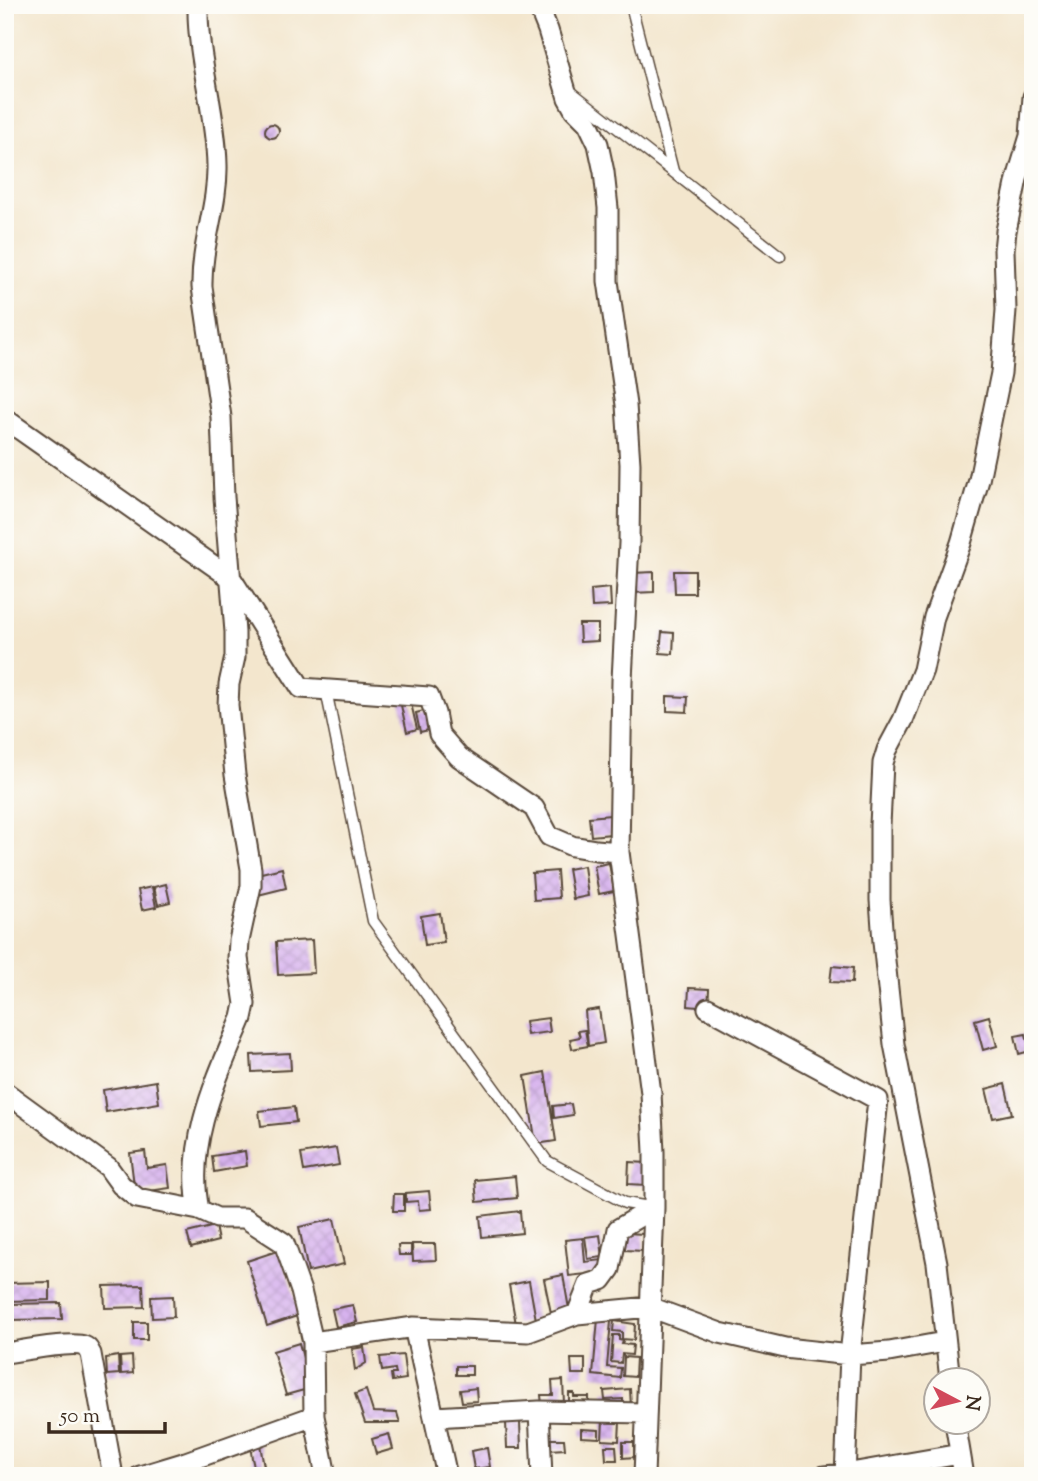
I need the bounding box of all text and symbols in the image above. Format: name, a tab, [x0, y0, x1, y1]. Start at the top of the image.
north arrow	[922, 1366, 992, 1436]
scale bar	[49, 1390, 164, 1434]
text: N	[957, 1394, 986, 1412]
text: 50 m	[59, 1402, 100, 1432]

